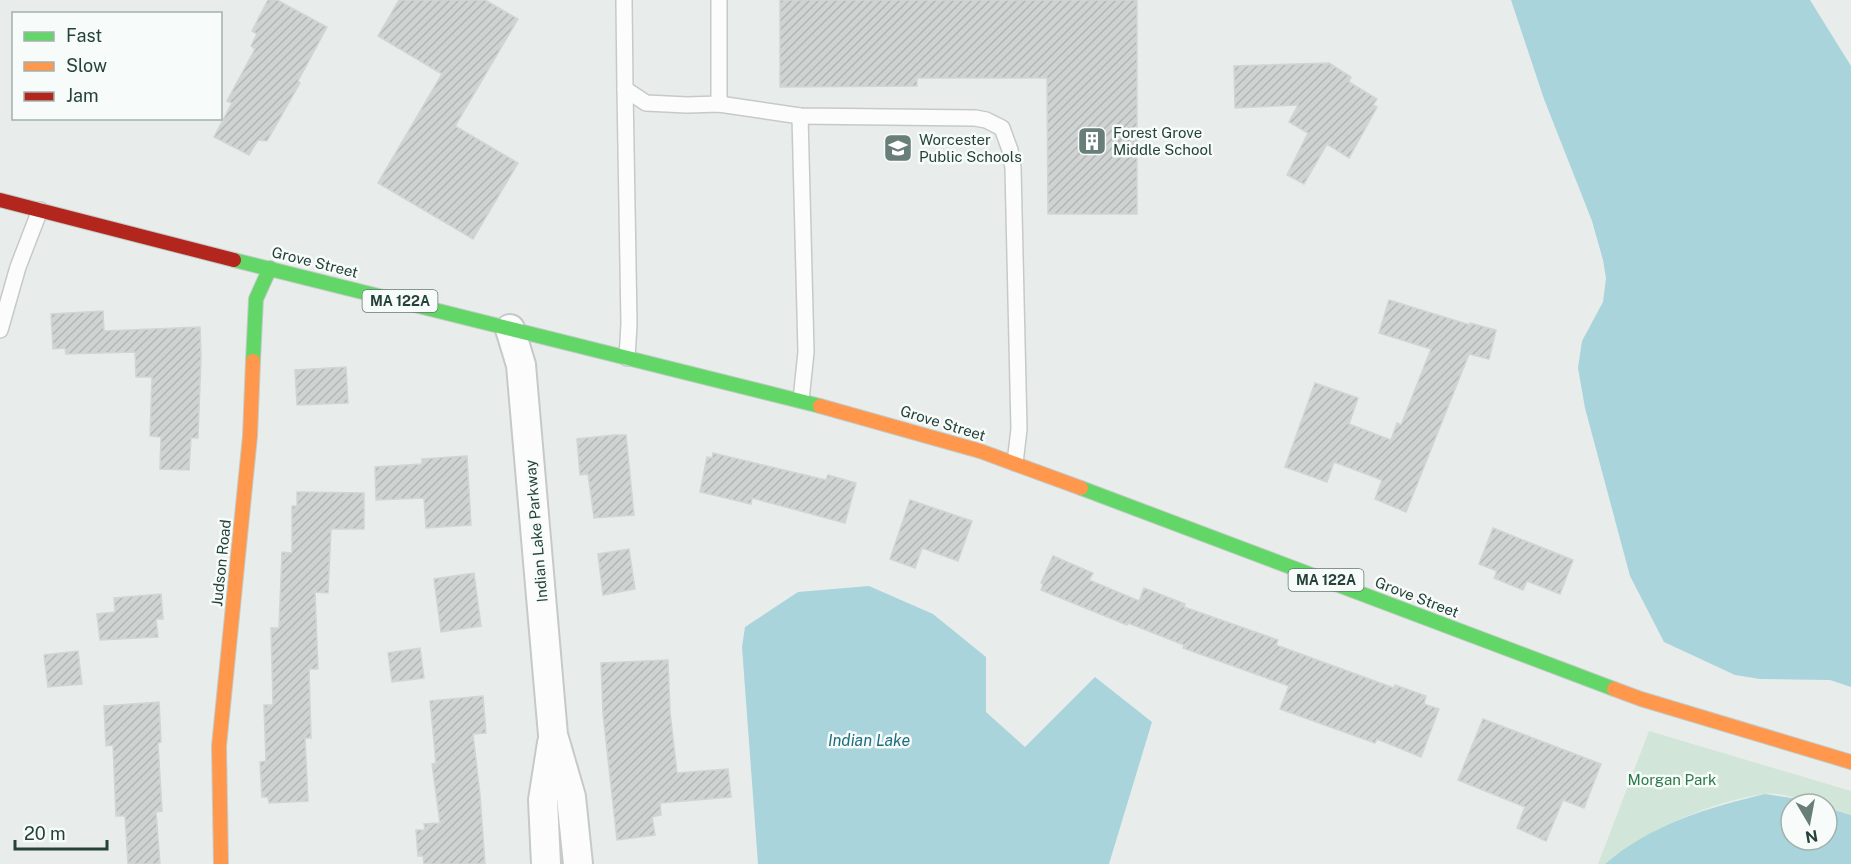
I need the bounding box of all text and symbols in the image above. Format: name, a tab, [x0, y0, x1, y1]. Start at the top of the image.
legend	[12, 12, 222, 120]
text: Fast	[66, 25, 102, 46]
text: Slow	[66, 55, 107, 76]
text: Jam	[66, 85, 99, 106]
place label: Forest Grove Middle School	[1113, 124, 1212, 158]
building icon: Forest Grove Middle School	[1076, 125, 1108, 157]
place label: Worcester Public Schools	[919, 131, 1022, 165]
school or university icon: Worcester Public Schools	[882, 132, 914, 164]
street label: Grove Street	[270, 243, 360, 281]
road number: MA 122A	[362, 290, 438, 312]
street label: Grove Street	[898, 402, 988, 444]
street label: Indian Lake Parkway	[521, 459, 551, 603]
street label: Judson Road	[208, 519, 234, 607]
road number: MA 122A	[1288, 569, 1364, 591]
street label: Grove Street	[1373, 573, 1461, 621]
water label: Indian Lake	[828, 731, 910, 750]
park label: Morgan Park	[1628, 771, 1716, 788]
north arrow	[1779, 792, 1839, 852]
scale bar	[15, 813, 106, 851]
text: 20 m	[24, 823, 66, 844]
text: N	[1804, 826, 1819, 847]

